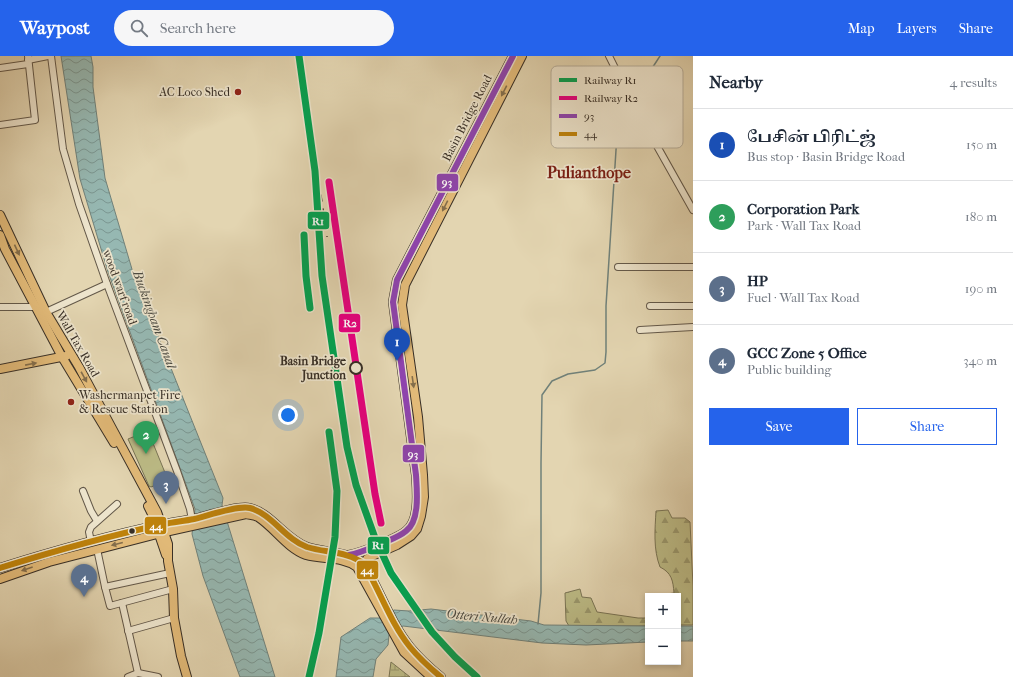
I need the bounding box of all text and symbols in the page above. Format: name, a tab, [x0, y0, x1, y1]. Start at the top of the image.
search box	[114, 10, 394, 46]
text: Waypost	[20, 17, 90, 39]
icon: search	[128, 17, 150, 39]
text: Search here	[160, 19, 236, 37]
text: Map	[848, 20, 875, 37]
text: Layers	[897, 20, 937, 37]
text: Share	[959, 20, 993, 37]
legend	[551, 66, 683, 148]
street label: Basin Bridge Road	[439, 72, 495, 164]
text: Nearby	[709, 72, 763, 92]
text: Railway R1	[584, 74, 637, 87]
text: 4 results	[950, 75, 997, 90]
place label: AC Loco Shed	[158, 85, 230, 99]
one-way arrow	[501, 85, 507, 96]
marker: AC Loco Shed	[233, 87, 243, 97]
text: Railway R2	[584, 92, 639, 105]
text: 93	[584, 110, 594, 123]
text: 44	[584, 128, 598, 141]
text: பேசின் பிரிட்ஜ்	[747, 128, 876, 146]
text: 1	[720, 137, 724, 152]
text: 150 m	[966, 137, 997, 152]
text: Bus stop · Basin Bridge Road	[747, 149, 905, 164]
district label: Pulianthope	[547, 163, 631, 183]
line badge: 93	[436, 173, 459, 192]
text: 93	[441, 176, 453, 189]
text: Corporation Park	[747, 200, 859, 218]
one-way arrow	[442, 201, 448, 212]
text: 2	[719, 209, 725, 224]
text: 180 m	[965, 209, 997, 224]
line badge: R1	[307, 211, 330, 230]
text: R1	[312, 215, 324, 228]
text: Park · Wall Tax Road	[747, 218, 861, 233]
one-way arrow	[14, 245, 20, 256]
street label: wood warf road	[100, 246, 140, 327]
water label: Buckingham Canal	[130, 267, 180, 372]
text: HP	[747, 272, 768, 290]
text: 3	[719, 281, 725, 296]
text: 190 m	[965, 281, 997, 296]
text: Fuel · Wall Tax Road	[747, 290, 860, 305]
street label: Wall Tax Road	[53, 308, 103, 380]
line badge: R2	[338, 313, 361, 333]
text: R2	[343, 317, 357, 330]
pin: 1	[384, 328, 410, 361]
text: GCC Zone 5 Office	[747, 344, 867, 362]
text: 4	[718, 353, 726, 368]
text: 340 m	[963, 353, 997, 368]
place label: Basin Bridge Junction	[280, 354, 347, 383]
one-way arrow	[25, 360, 37, 366]
marker: Basin Bridge Junction	[349, 361, 363, 375]
text: Public building	[747, 362, 832, 377]
one-way arrow	[81, 372, 88, 383]
one-way arrow	[410, 376, 416, 388]
place label: Washermanpet Fire & Rescue Station	[78, 388, 180, 416]
marker: Washermanpet Fire & Rescue Station	[66, 397, 76, 407]
your location	[278, 405, 298, 425]
button: Save	[709, 408, 849, 445]
button: Share	[857, 408, 997, 445]
pin: 2	[133, 421, 159, 454]
line badge: 93	[402, 444, 425, 463]
text: 93	[407, 448, 419, 461]
pin: 3	[153, 471, 179, 504]
line badge: 44	[144, 516, 167, 535]
text: 44	[148, 520, 163, 533]
unlabelled marker	[127, 526, 137, 536]
line badge: R1	[367, 536, 390, 555]
text: R1	[372, 539, 384, 552]
one-way arrow	[111, 542, 123, 548]
line badge: 44	[356, 560, 379, 580]
pin: 4	[71, 564, 97, 597]
text: 44	[359, 564, 374, 577]
one-way arrow	[21, 567, 33, 573]
map controls	[645, 593, 681, 665]
button: +	[645, 593, 681, 629]
water label: Otteri Nullah	[446, 606, 519, 627]
button: −	[645, 629, 681, 665]

